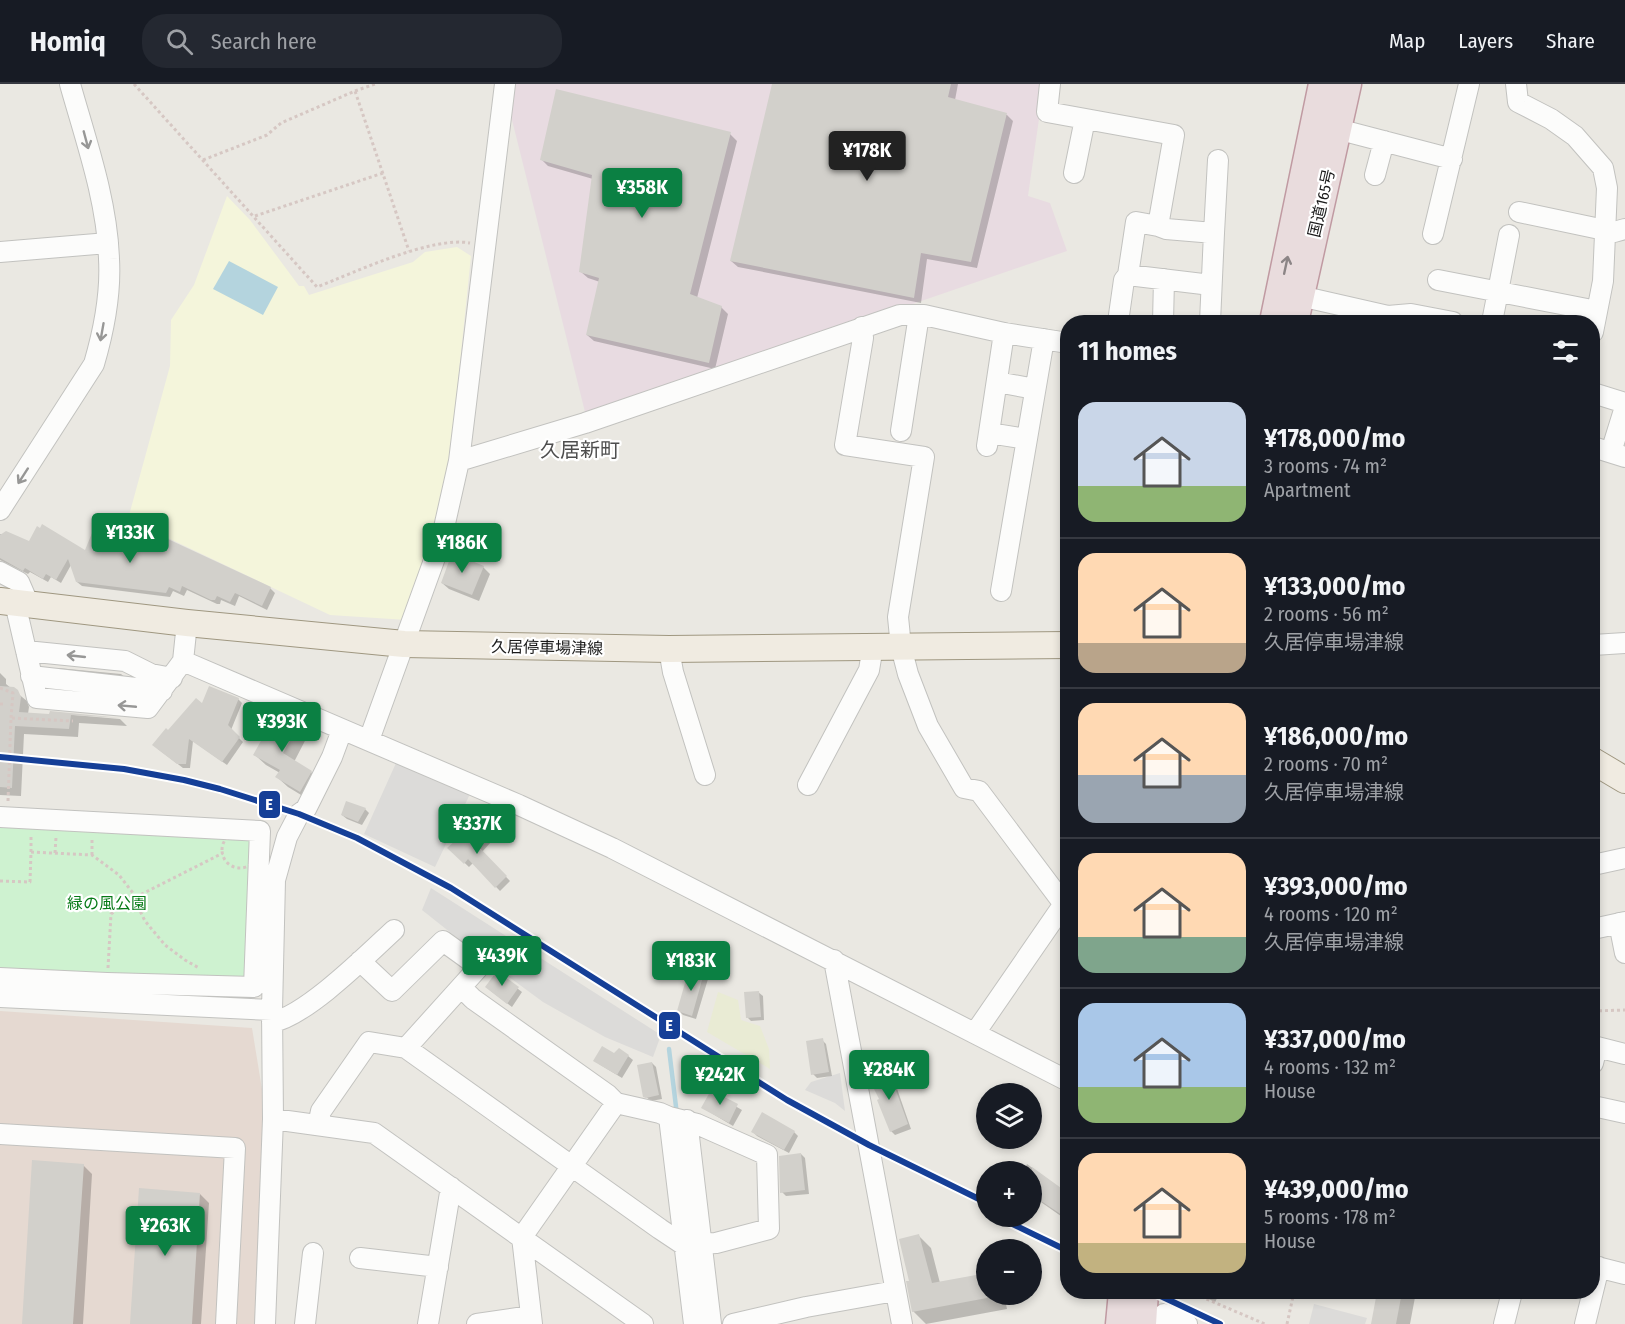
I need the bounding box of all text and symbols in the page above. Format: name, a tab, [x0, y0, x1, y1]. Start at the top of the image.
search box	[142, 14, 562, 68]
text: Homiq	[30, 25, 106, 58]
icon: search	[163, 25, 196, 58]
text: Search here	[211, 28, 317, 55]
text: Map	[1389, 28, 1425, 54]
text: Layers	[1458, 28, 1513, 54]
text: Share	[1546, 28, 1595, 54]
one-way arrow	[80, 130, 92, 149]
pin: ¥178K	[825, 131, 909, 182]
text: ¥178K	[843, 138, 891, 162]
street label: 国道165号	[1304, 167, 1339, 239]
pin: ¥358K	[600, 168, 684, 219]
text: ¥358K	[616, 175, 668, 199]
one-way arrow	[1281, 256, 1292, 276]
one-way arrow	[96, 322, 107, 341]
icon: filters	[1549, 335, 1582, 368]
text: 11 homes	[1078, 336, 1177, 367]
text: ¥178,000/mo	[1264, 423, 1405, 454]
icon: home	[1126, 426, 1198, 498]
district label: 久居新町	[540, 438, 620, 462]
text: 3 rooms · 74 m²	[1264, 454, 1387, 478]
one-way arrow	[17, 467, 29, 484]
text: Apartment	[1264, 478, 1351, 502]
pin: ¥133K	[88, 513, 172, 564]
text: ¥133K	[106, 520, 154, 544]
pin: ¥186K	[420, 523, 504, 574]
text: ¥186K	[437, 530, 487, 554]
text: ¥133,000/mo	[1264, 571, 1405, 602]
icon: home	[1126, 577, 1198, 649]
text: 2 rooms · 56 m²	[1264, 602, 1389, 626]
text: 久居停車場津線	[1264, 630, 1404, 654]
street label: 久居停車場津線	[491, 637, 603, 658]
one-way arrow	[66, 650, 86, 661]
one-way arrow	[118, 700, 138, 711]
pin: ¥393K	[240, 702, 324, 753]
text: ¥393K	[257, 709, 307, 733]
text: ¥186,000/mo	[1264, 721, 1408, 752]
icon: home	[1126, 727, 1198, 799]
text: 2 rooms · 70 m²	[1264, 752, 1388, 776]
text: 久居停車場津線	[1264, 780, 1404, 804]
line badge: E	[258, 790, 281, 819]
text: E	[265, 795, 273, 814]
pin: ¥337K	[435, 804, 519, 855]
text: ¥337K	[452, 811, 502, 835]
text: ¥393,000/mo	[1264, 871, 1408, 902]
icon: home	[1126, 877, 1198, 949]
park label: 緑の風公園	[67, 894, 147, 913]
text: 4 rooms · 120 m²	[1264, 902, 1398, 926]
text: 久居停車場津線	[1264, 930, 1404, 954]
pin: ¥439K	[460, 936, 544, 987]
pin: ¥183K	[649, 941, 733, 992]
text: ¥439K	[476, 943, 528, 967]
text: ¥183K	[666, 948, 716, 972]
line badge: E	[658, 1011, 681, 1040]
text: E	[665, 1016, 673, 1035]
text: ¥337,000/mo	[1264, 1024, 1406, 1055]
icon: home	[1126, 1027, 1198, 1099]
pin: ¥284K	[847, 1050, 931, 1101]
pin: ¥242K	[678, 1055, 762, 1106]
text: 4 rooms · 132 m²	[1264, 1055, 1396, 1079]
text: ¥284K	[863, 1057, 915, 1081]
text: ¥242K	[695, 1062, 745, 1086]
text: House	[1264, 1079, 1316, 1103]
map controls	[976, 1083, 1042, 1305]
button: layers	[976, 1083, 1042, 1149]
button: +	[976, 1161, 1042, 1227]
text: ¥439,000/mo	[1264, 1174, 1409, 1205]
icon: home	[1126, 1177, 1198, 1249]
text: 5 rooms · 178 m²	[1264, 1205, 1396, 1229]
pin: ¥263K	[123, 1206, 207, 1257]
text: ¥263K	[140, 1213, 190, 1237]
text: House	[1264, 1229, 1316, 1253]
button: −	[976, 1239, 1042, 1305]

